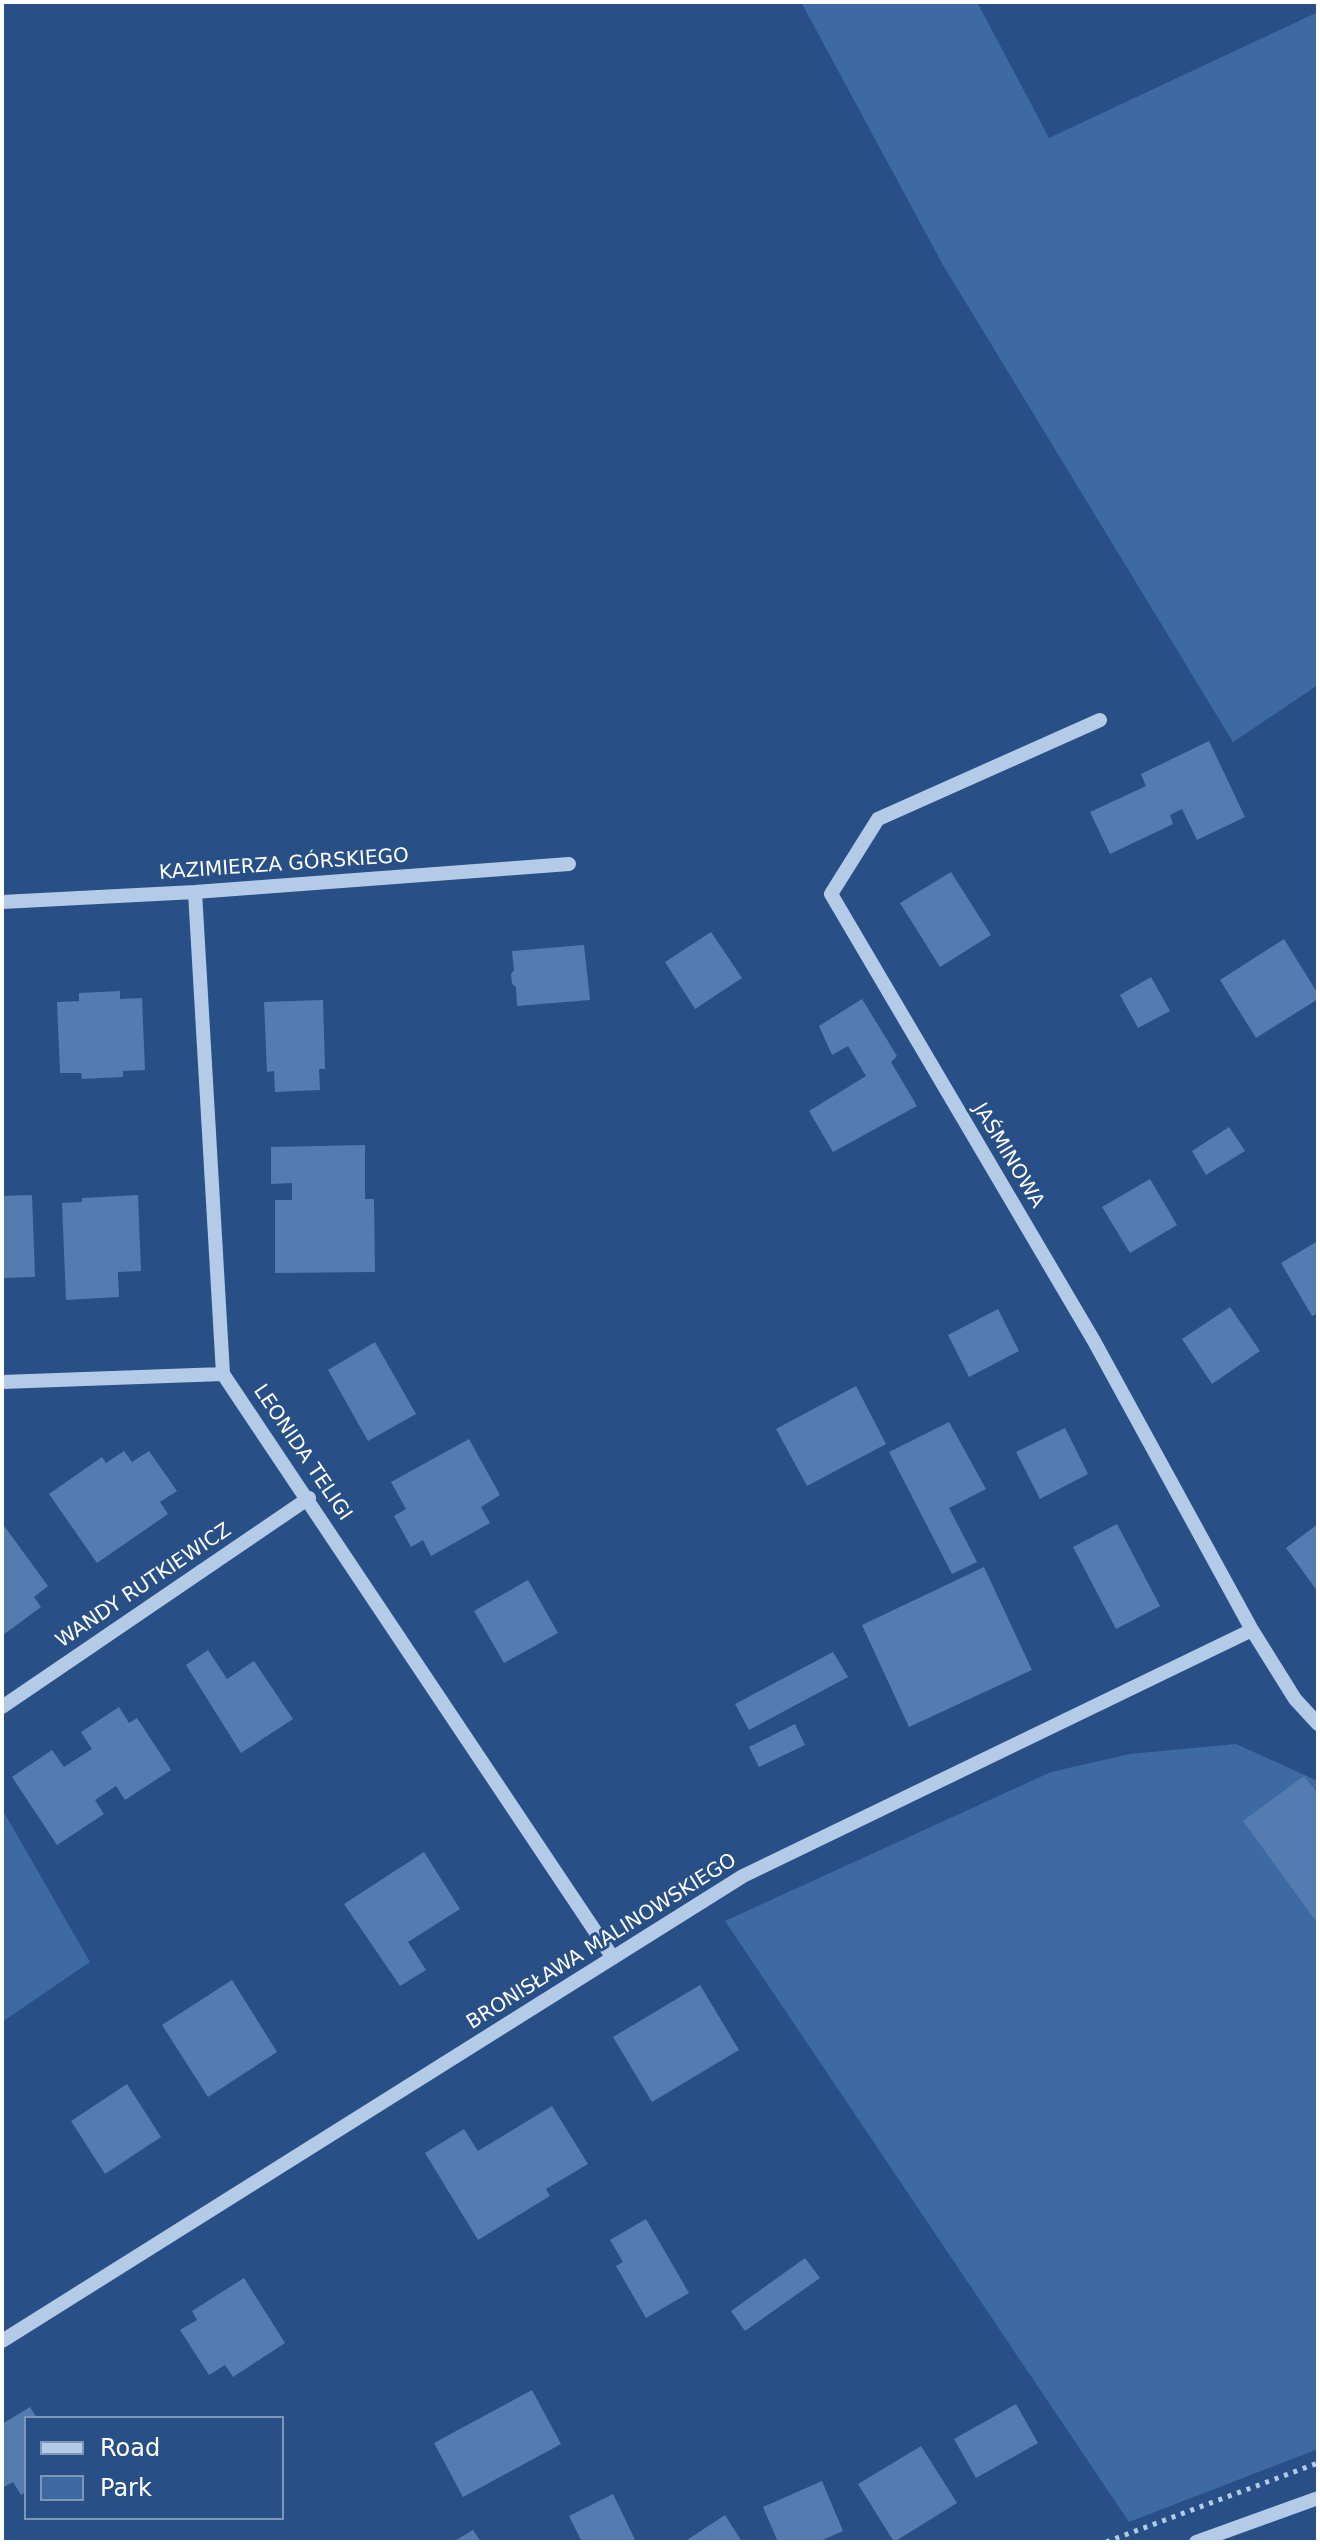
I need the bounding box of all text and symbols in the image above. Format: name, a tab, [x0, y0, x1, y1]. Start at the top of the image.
street label: KAZIMIERZA GÓRSKIEGO	[158, 844, 410, 886]
street label: JAŚMINOWA	[967, 1099, 1049, 1213]
street label: LEONIDA TELIGI	[248, 1380, 356, 1526]
street label: WANDY RUTKIEWICZ	[52, 1518, 236, 1654]
street label: BRONISŁAWA MALINOWSKIEGO	[463, 1849, 741, 2035]
legend	[24, 2416, 284, 2520]
text: Road	[100, 2434, 160, 2462]
text: Park	[100, 2474, 152, 2502]

